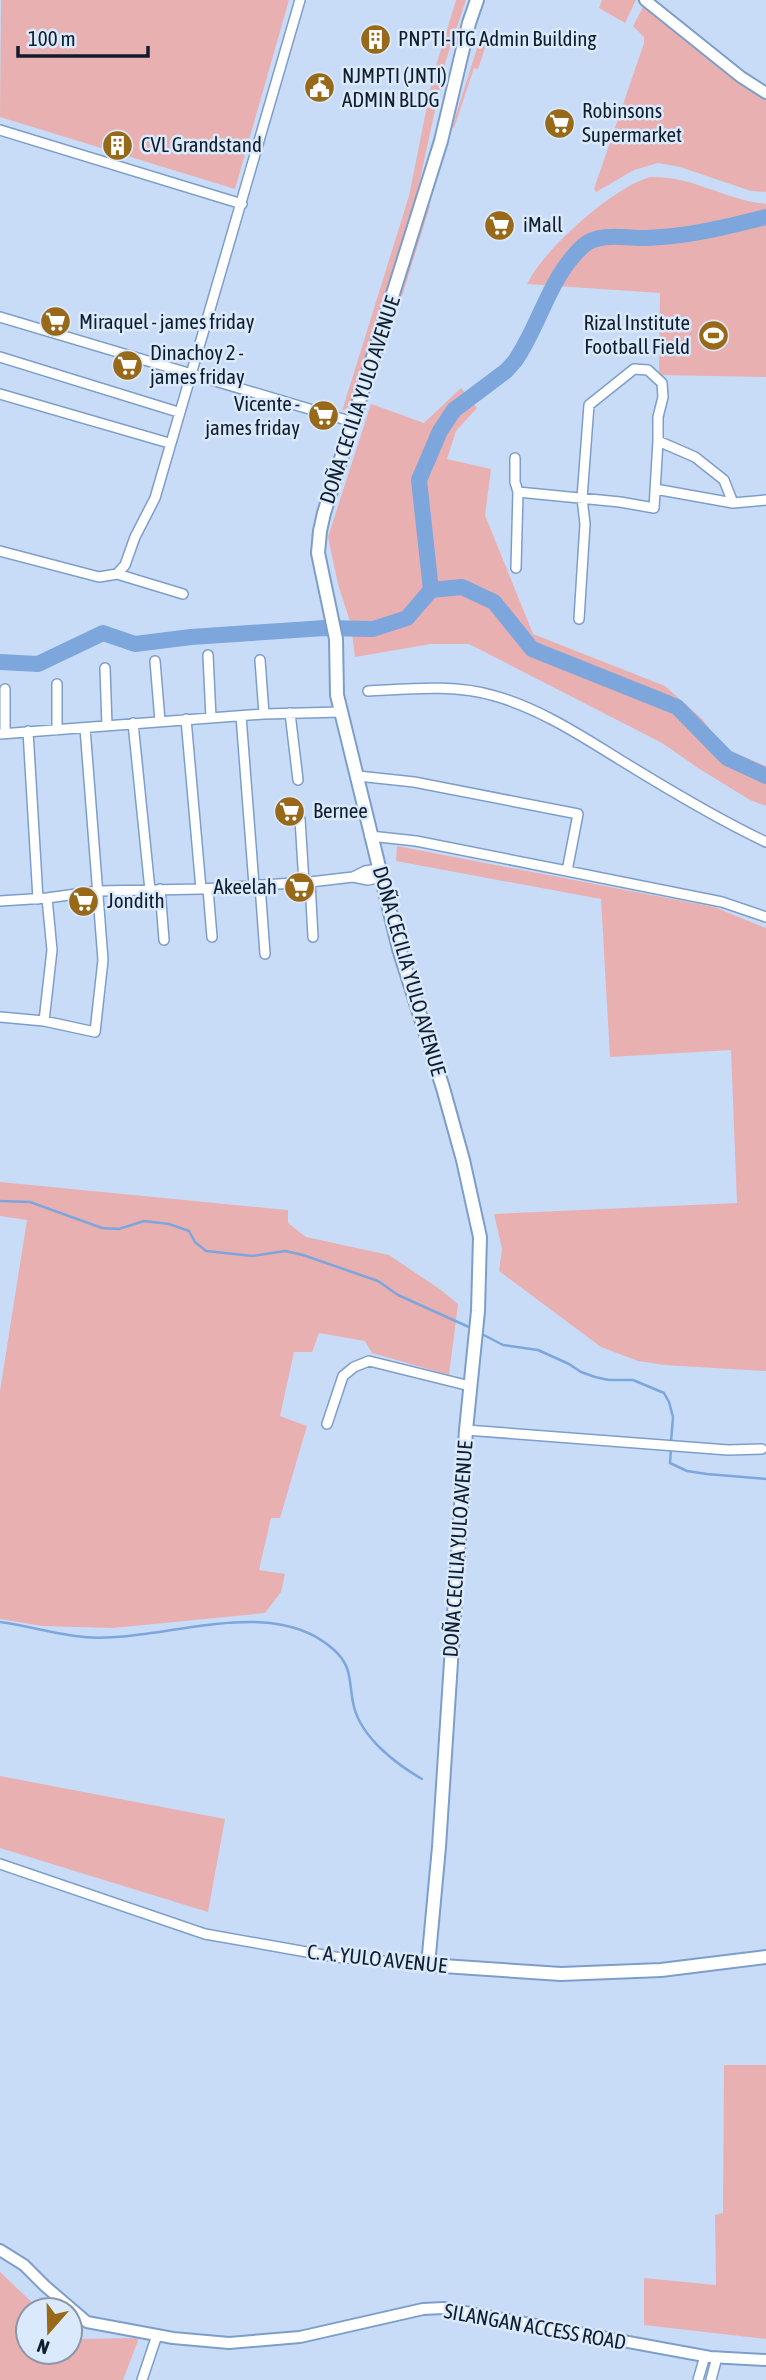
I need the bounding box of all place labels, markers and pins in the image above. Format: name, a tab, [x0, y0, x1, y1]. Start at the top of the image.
building icon: PNPTI-ITG Admin Building	[358, 22, 392, 56]
place label: PNPTI-ITG Admin Building	[398, 26, 597, 50]
place label: NJMPTI (JNTI) ADMIN BLDG	[342, 63, 447, 111]
public building icon: NJMPTI (JNTI) ADMIN BLDG	[302, 71, 336, 105]
place label: Robinsons Supermarket	[582, 98, 682, 146]
supermarket icon: Robinsons Supermarket	[542, 106, 576, 140]
building icon: CVL Grandstand	[101, 128, 135, 162]
place label: CVL Grandstand	[141, 132, 262, 156]
supermarket icon: iMall	[483, 208, 517, 242]
place label: iMall	[523, 212, 563, 236]
supermarket icon: Miraquel - james friday	[39, 305, 73, 339]
place label: Miraquel - james friday	[79, 309, 255, 333]
place label: Rizal Institute Football Field	[584, 310, 690, 358]
sports icon: Rizal Institute Football Field	[696, 318, 730, 352]
place label: Dinachoy 2 - james friday	[149, 340, 245, 388]
supermarket icon: Dinachoy 2 - james friday	[110, 348, 144, 382]
place label: Vicente - james friday	[204, 391, 300, 439]
supermarket icon: Vicente - james friday	[306, 399, 340, 433]
supermarket icon: Bernee	[273, 794, 307, 828]
place label: Bernee	[313, 798, 368, 822]
supermarket icon: Akeelah	[283, 870, 317, 904]
place label: Akeelah	[213, 874, 277, 898]
supermarket icon: Jondith	[67, 884, 101, 918]
place label: Jondith	[107, 888, 165, 912]

